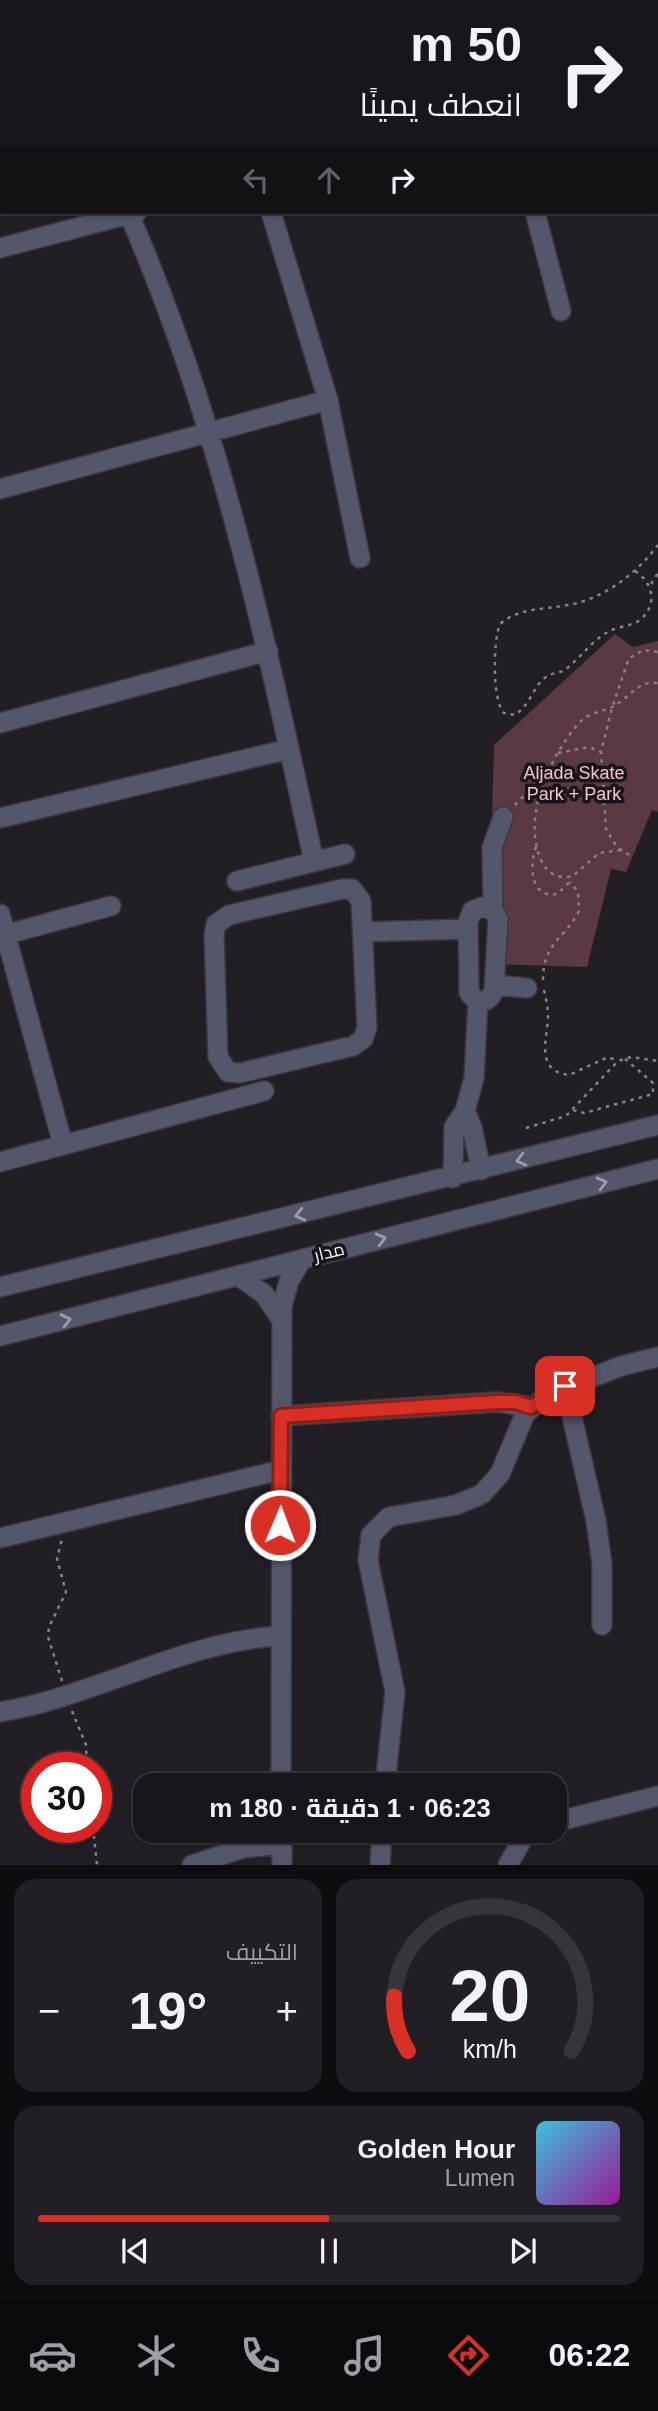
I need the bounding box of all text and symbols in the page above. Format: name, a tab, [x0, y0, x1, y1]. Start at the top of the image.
text: 50 m	[410, 17, 522, 71]
icon: right	[546, 28, 637, 119]
text: انعطف يمينًا	[359, 87, 522, 123]
icon: left	[237, 161, 275, 199]
icon: ahead	[310, 161, 348, 199]
icon: right	[383, 161, 421, 199]
park label: Aljada Skate Park + Park	[523, 763, 625, 804]
one-way arrow	[515, 1152, 527, 1166]
one-way arrow	[596, 1177, 608, 1191]
one-way arrow	[294, 1207, 306, 1221]
one-way arrow	[375, 1233, 387, 1247]
street label: مدار	[311, 1239, 347, 1267]
one-way arrow	[60, 1314, 72, 1328]
pin	[535, 1356, 595, 1416]
icon: arrive	[546, 1367, 584, 1405]
position arrow	[243, 1488, 317, 1562]
speed limit sign: 30	[21, 1752, 112, 1843]
text: 06:23 · 1 دقيقة · 180 m	[209, 1793, 491, 1823]
text: التكييف	[226, 1939, 298, 1965]
text: 20	[450, 1956, 530, 2037]
text: 19°	[129, 1982, 207, 2040]
text: −	[38, 1990, 60, 2032]
text: +	[276, 1990, 298, 2032]
text: km/h	[463, 2035, 517, 2063]
text: Golden Hour	[358, 2134, 515, 2164]
text: Lumen	[445, 2165, 515, 2191]
icon: previous	[116, 2232, 154, 2270]
icon: pause	[310, 2232, 348, 2270]
icon: next	[504, 2232, 542, 2270]
icon: car	[28, 2331, 77, 2380]
icon: climate	[132, 2331, 181, 2380]
icon: phone	[236, 2331, 285, 2380]
icon: music	[340, 2331, 389, 2380]
icon: directions	[444, 2331, 493, 2380]
text: 06:22	[549, 2337, 630, 2373]

